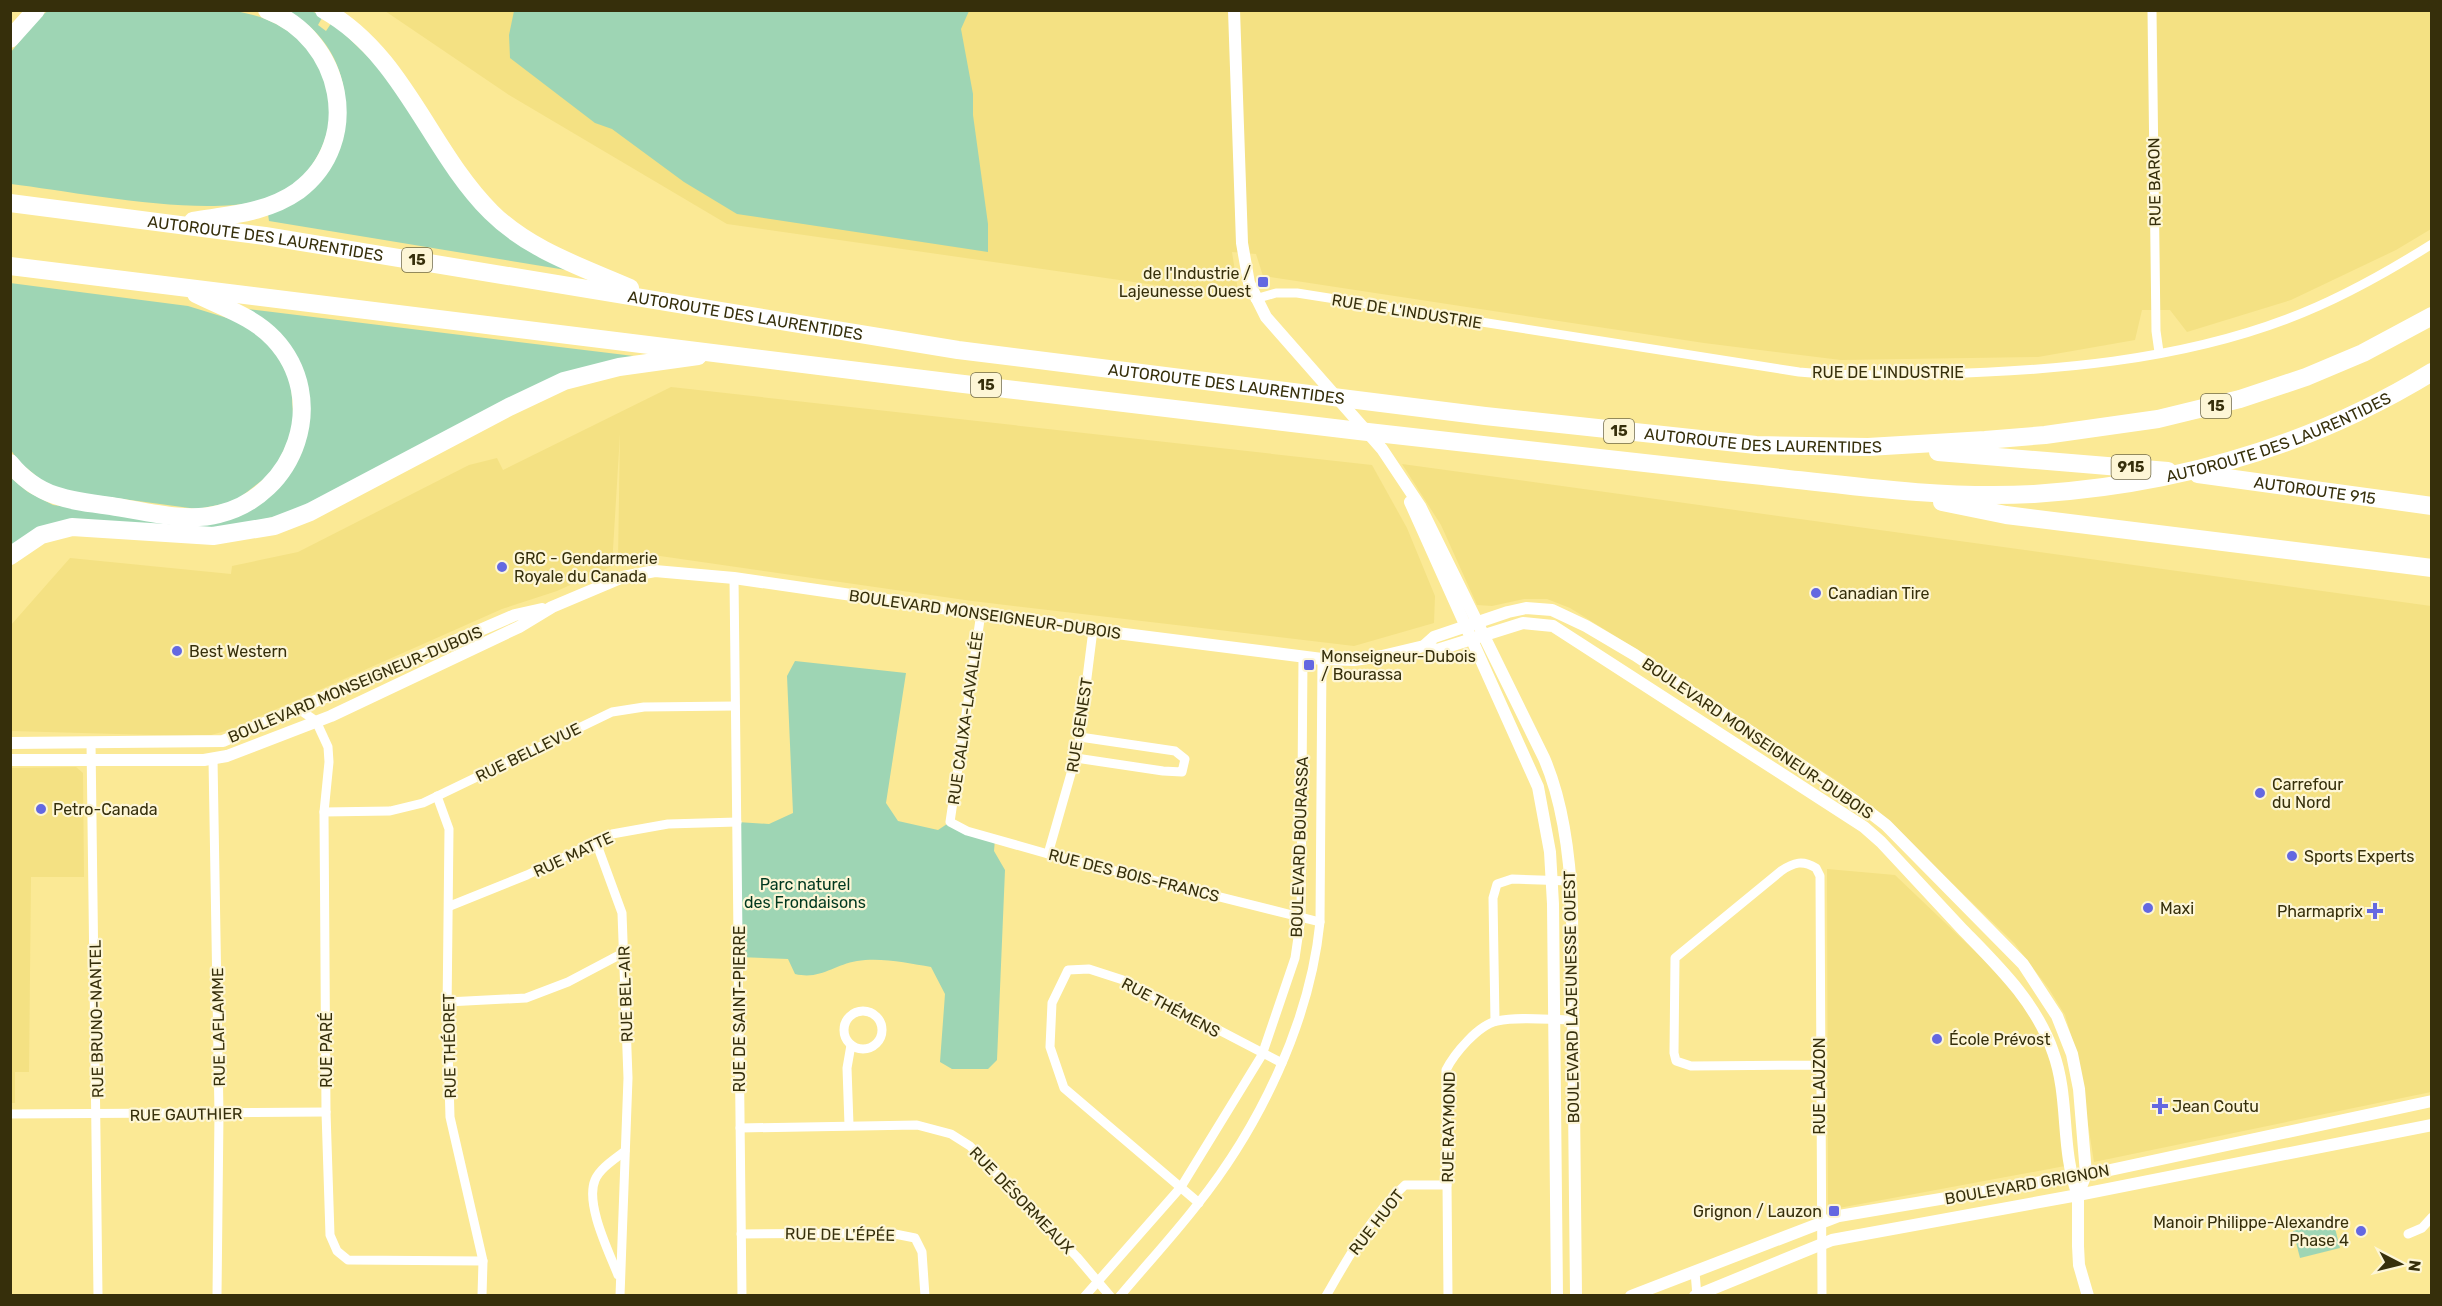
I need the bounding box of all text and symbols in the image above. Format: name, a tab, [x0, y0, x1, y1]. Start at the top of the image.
street label: RUE BARON	[2144, 137, 2165, 227]
street label: AUTOROUTE DES LAURENTIDES	[147, 212, 385, 265]
road number: 15	[402, 248, 432, 272]
place label: de l'Industrie / Lajeunesse Ouest	[1119, 264, 1251, 301]
marker: de l'Industrie / Lajeunesse Ouest	[1256, 275, 1270, 289]
street label: AUTOROUTE DES LAURENTIDES	[626, 287, 864, 344]
street label: RUE DE L'INDUSTRIE	[1330, 290, 1484, 333]
street label: AUTOROUTE DES LAURENTIDES	[1107, 360, 1346, 408]
street label: RUE DE L'INDUSTRIE	[1812, 363, 1964, 382]
road number: 15	[971, 373, 1001, 397]
street label: AUTOROUTE DES LAURENTIDES	[2164, 388, 2394, 486]
road number: 15	[2201, 394, 2231, 418]
road number: 15	[1604, 419, 1634, 443]
street label: AUTOROUTE DES LAURENTIDES	[1643, 424, 1883, 457]
road number: 915	[2112, 455, 2150, 479]
street label: AUTOROUTE 915	[2253, 473, 2377, 508]
place label: GRC - Gendarmerie Royale du Canada	[514, 549, 658, 586]
marker: GRC - Gendarmerie Royale du Canada	[495, 560, 509, 574]
place label: Canadian Tire	[1828, 584, 1929, 603]
street label: BOULEVARD MONSEIGNEUR-DUBOIS	[848, 586, 1122, 643]
marker: Canadian Tire	[1809, 586, 1823, 600]
street label: BOULEVARD MONSEIGNEUR-DUBOIS	[225, 622, 485, 747]
street label: RUE CALIXA-LAVALLÉE	[944, 630, 987, 806]
place label: Best Western	[189, 642, 287, 661]
marker: Best Western	[170, 644, 184, 658]
place label: Monseigneur-Dubois / Bourassa	[1321, 647, 1476, 684]
street label: BOULEVARD MONSEIGNEUR-DUBOIS	[1639, 654, 1877, 823]
marker: Monseigneur-Dubois / Bourassa	[1302, 658, 1316, 672]
street label: RUE GENEST	[1063, 676, 1096, 774]
street label: RUE BELLEVUE	[473, 719, 584, 786]
street label: BOULEVARD BOURASSA	[1287, 756, 1312, 938]
place label: Carrefour du Nord	[2272, 775, 2343, 812]
marker: Carrefour du Nord	[2253, 786, 2267, 800]
place label: Petro-Canada	[53, 800, 158, 819]
marker: Petro-Canada	[34, 802, 48, 816]
street label: RUE MATTE	[530, 828, 616, 881]
street label: RUE DES BOIS-FRANCS	[1046, 845, 1221, 906]
place label: Sports Experts	[2304, 847, 2414, 866]
marker: Sports Experts	[2285, 849, 2299, 863]
street label: BOULEVARD LAJEUNESSE OUEST	[1560, 870, 1583, 1124]
park label: Parc naturel des Frondaisons	[744, 875, 866, 912]
place label: Maxi	[2160, 899, 2194, 918]
marker: Maxi	[2141, 901, 2155, 915]
place label: Pharmaprix	[2277, 902, 2363, 921]
marker: Pharmaprix	[2368, 904, 2382, 918]
street label: RUE DE SAINT-PIERRE	[730, 926, 749, 1092]
street label: RUE BRUNO-NANTEL	[86, 940, 107, 1098]
street label: RUE BEL-AIR	[614, 945, 637, 1043]
street label: RUE LAFLAMME	[208, 967, 229, 1087]
street label: RUE THÉMENS	[1118, 974, 1223, 1041]
street label: RUE THÉORET	[439, 993, 460, 1099]
street label: RUE PARÉ	[317, 1012, 336, 1088]
place label: École Prévost	[1949, 1030, 2050, 1049]
marker: École Prévost	[1930, 1032, 1944, 1046]
street label: RUE LAUZON	[1810, 1037, 1829, 1135]
street label: RUE RAYMOND	[1438, 1071, 1459, 1183]
place label: Jean Coutu	[2172, 1097, 2259, 1116]
marker: Jean Coutu	[2153, 1099, 2167, 1113]
street label: RUE GAUTHIER	[129, 1104, 243, 1125]
street label: RUE DÉSORMEAUX	[966, 1143, 1078, 1258]
street label: BOULEVARD GRIGNON	[1943, 1161, 2111, 1208]
street label: RUE HUOT	[1345, 1186, 1408, 1259]
place label: Grignon / Lauzon	[1693, 1202, 1822, 1221]
marker: Grignon / Lauzon	[1827, 1204, 1841, 1218]
place label: Manoir Philippe-Alexandre Phase 4	[2153, 1213, 2349, 1250]
street label: RUE DE L'ÉPÉE	[785, 1224, 895, 1245]
marker: Manoir Philippe-Alexandre Phase 4	[2354, 1224, 2368, 1238]
north arrow	[2370, 1234, 2430, 1294]
text: N	[2404, 1259, 2425, 1273]

